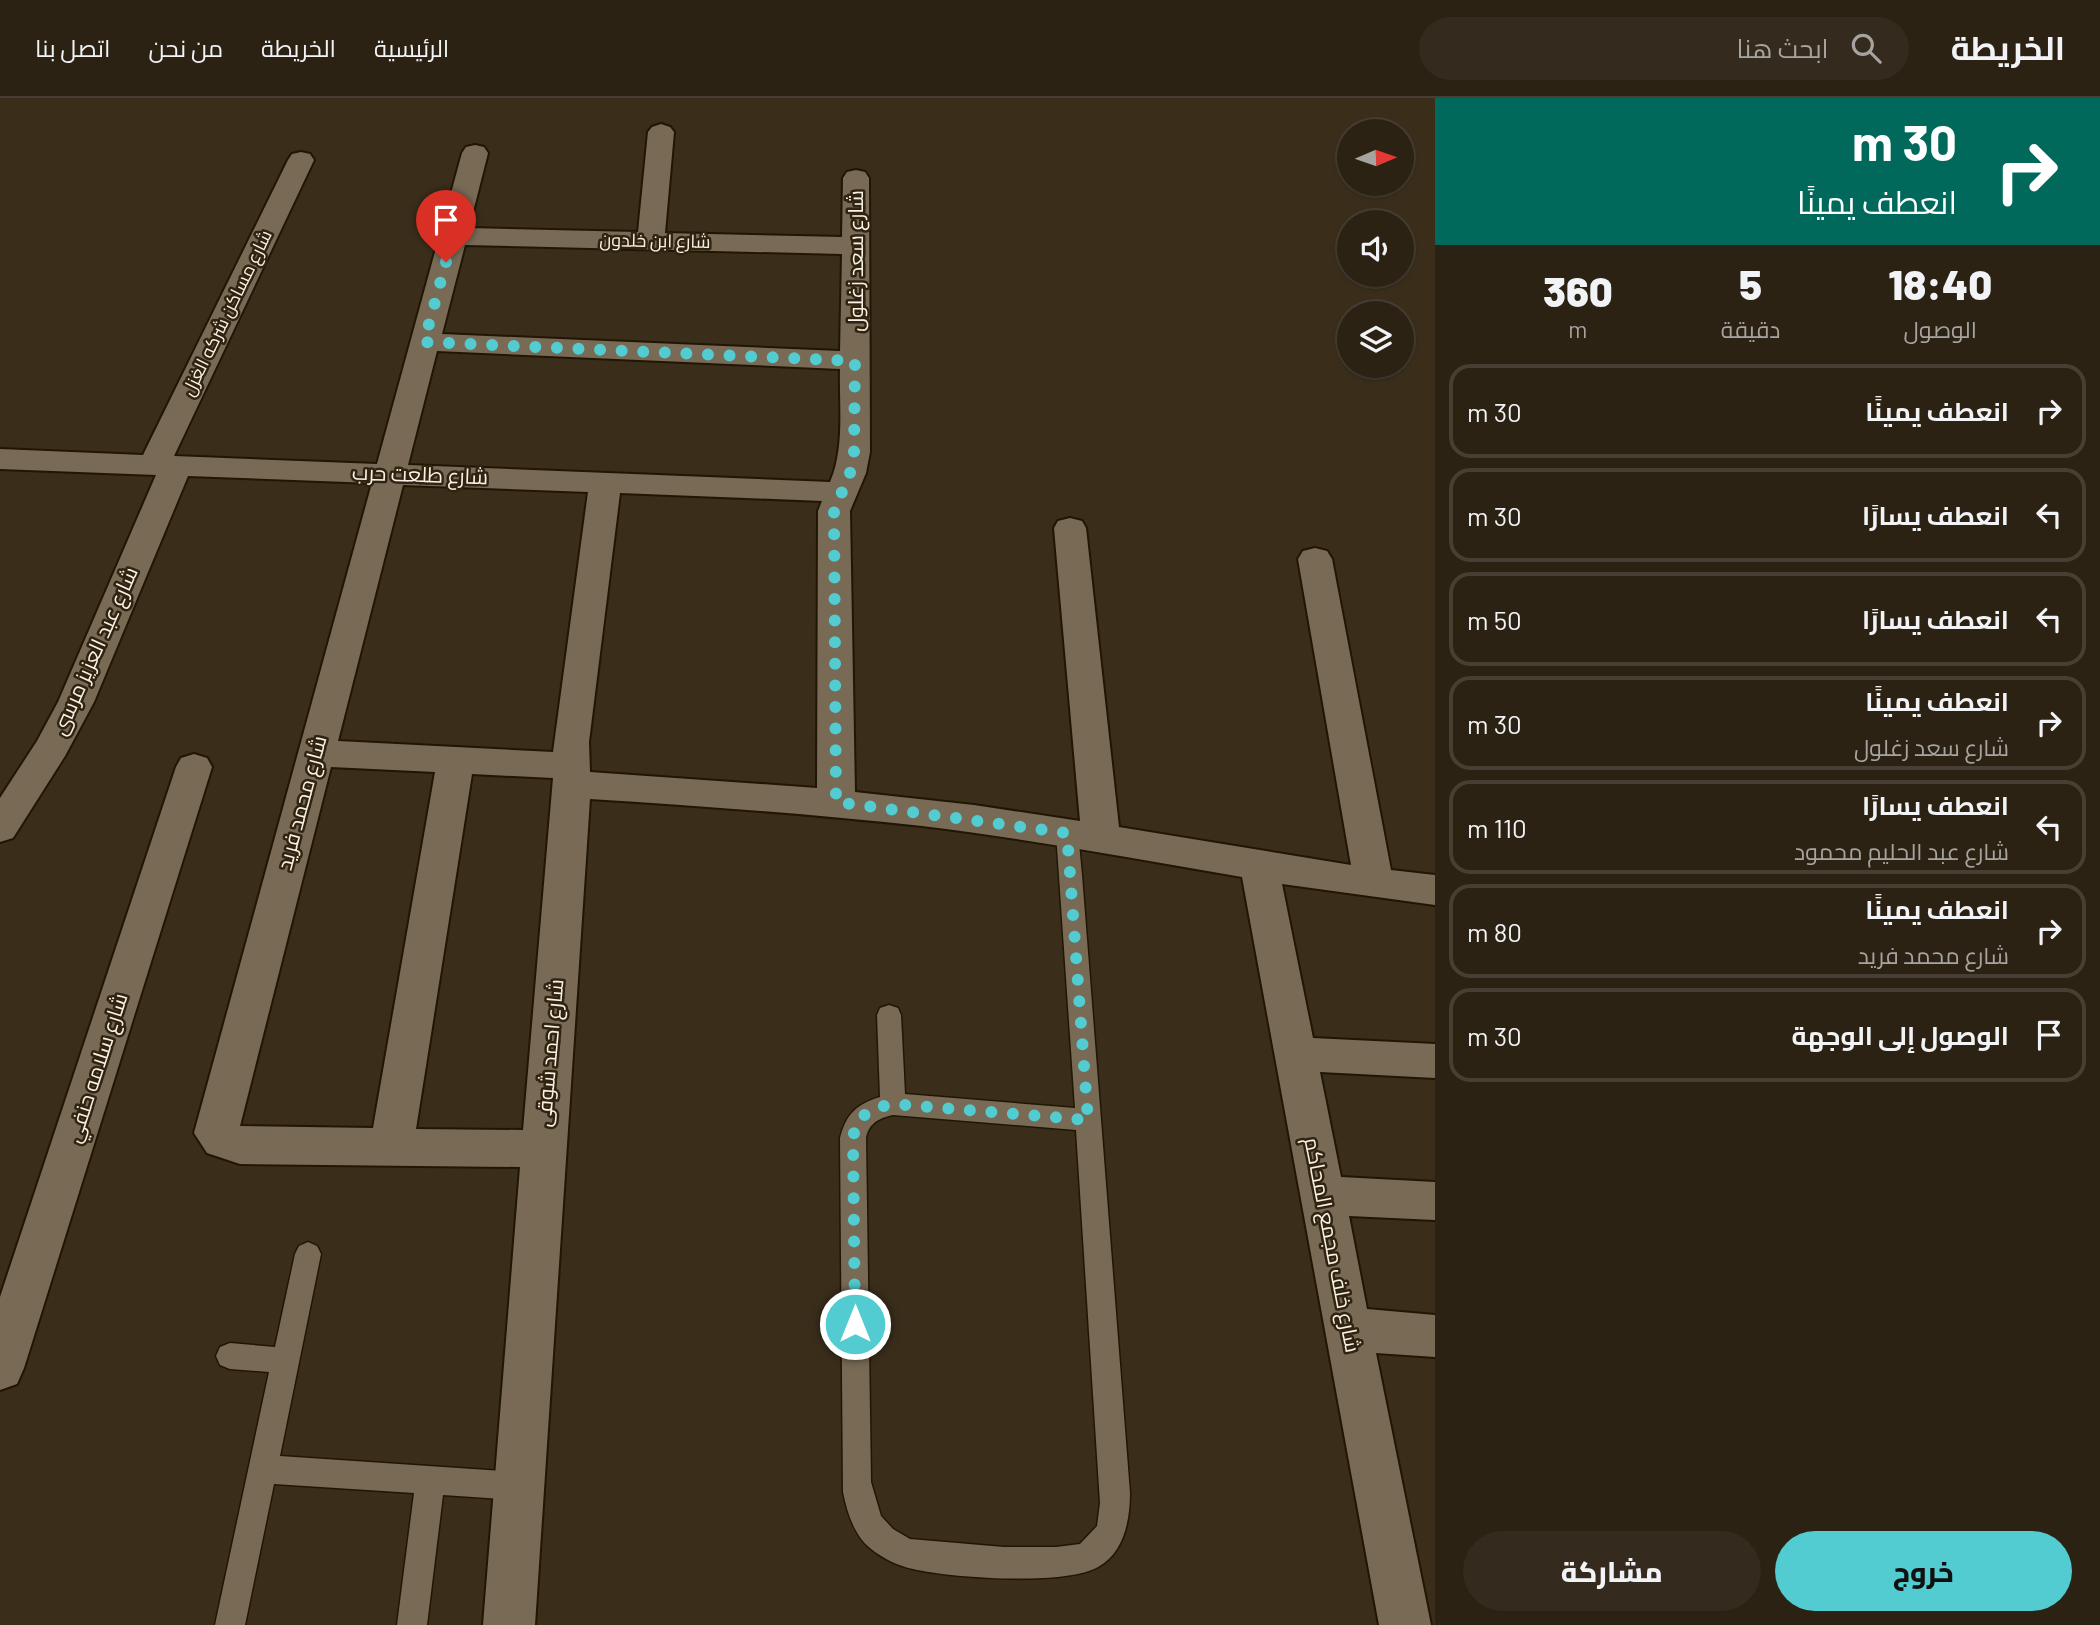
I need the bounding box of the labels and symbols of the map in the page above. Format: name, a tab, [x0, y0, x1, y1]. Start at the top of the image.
north arrow	[1337, 119, 1414, 196]
pin	[416, 190, 476, 262]
street label: شارع سعد زغلول	[842, 190, 870, 332]
street label: شارع مساكن شركه الغزل	[176, 226, 278, 400]
street label: شارع ابن خلدون	[599, 228, 711, 254]
street label: شارع طلعت حرب	[351, 459, 489, 491]
street label: شارع عبد العزيز مرسى	[45, 562, 145, 740]
street label: شارع محمد فريد	[271, 733, 333, 873]
street label: شارع احمد شوقى	[530, 978, 570, 1128]
street label: شارع سلامه حنفي	[60, 990, 136, 1147]
street label: شارع خلف مجمع المحاكم	[1297, 1135, 1367, 1355]
position arrow	[818, 1287, 892, 1361]

